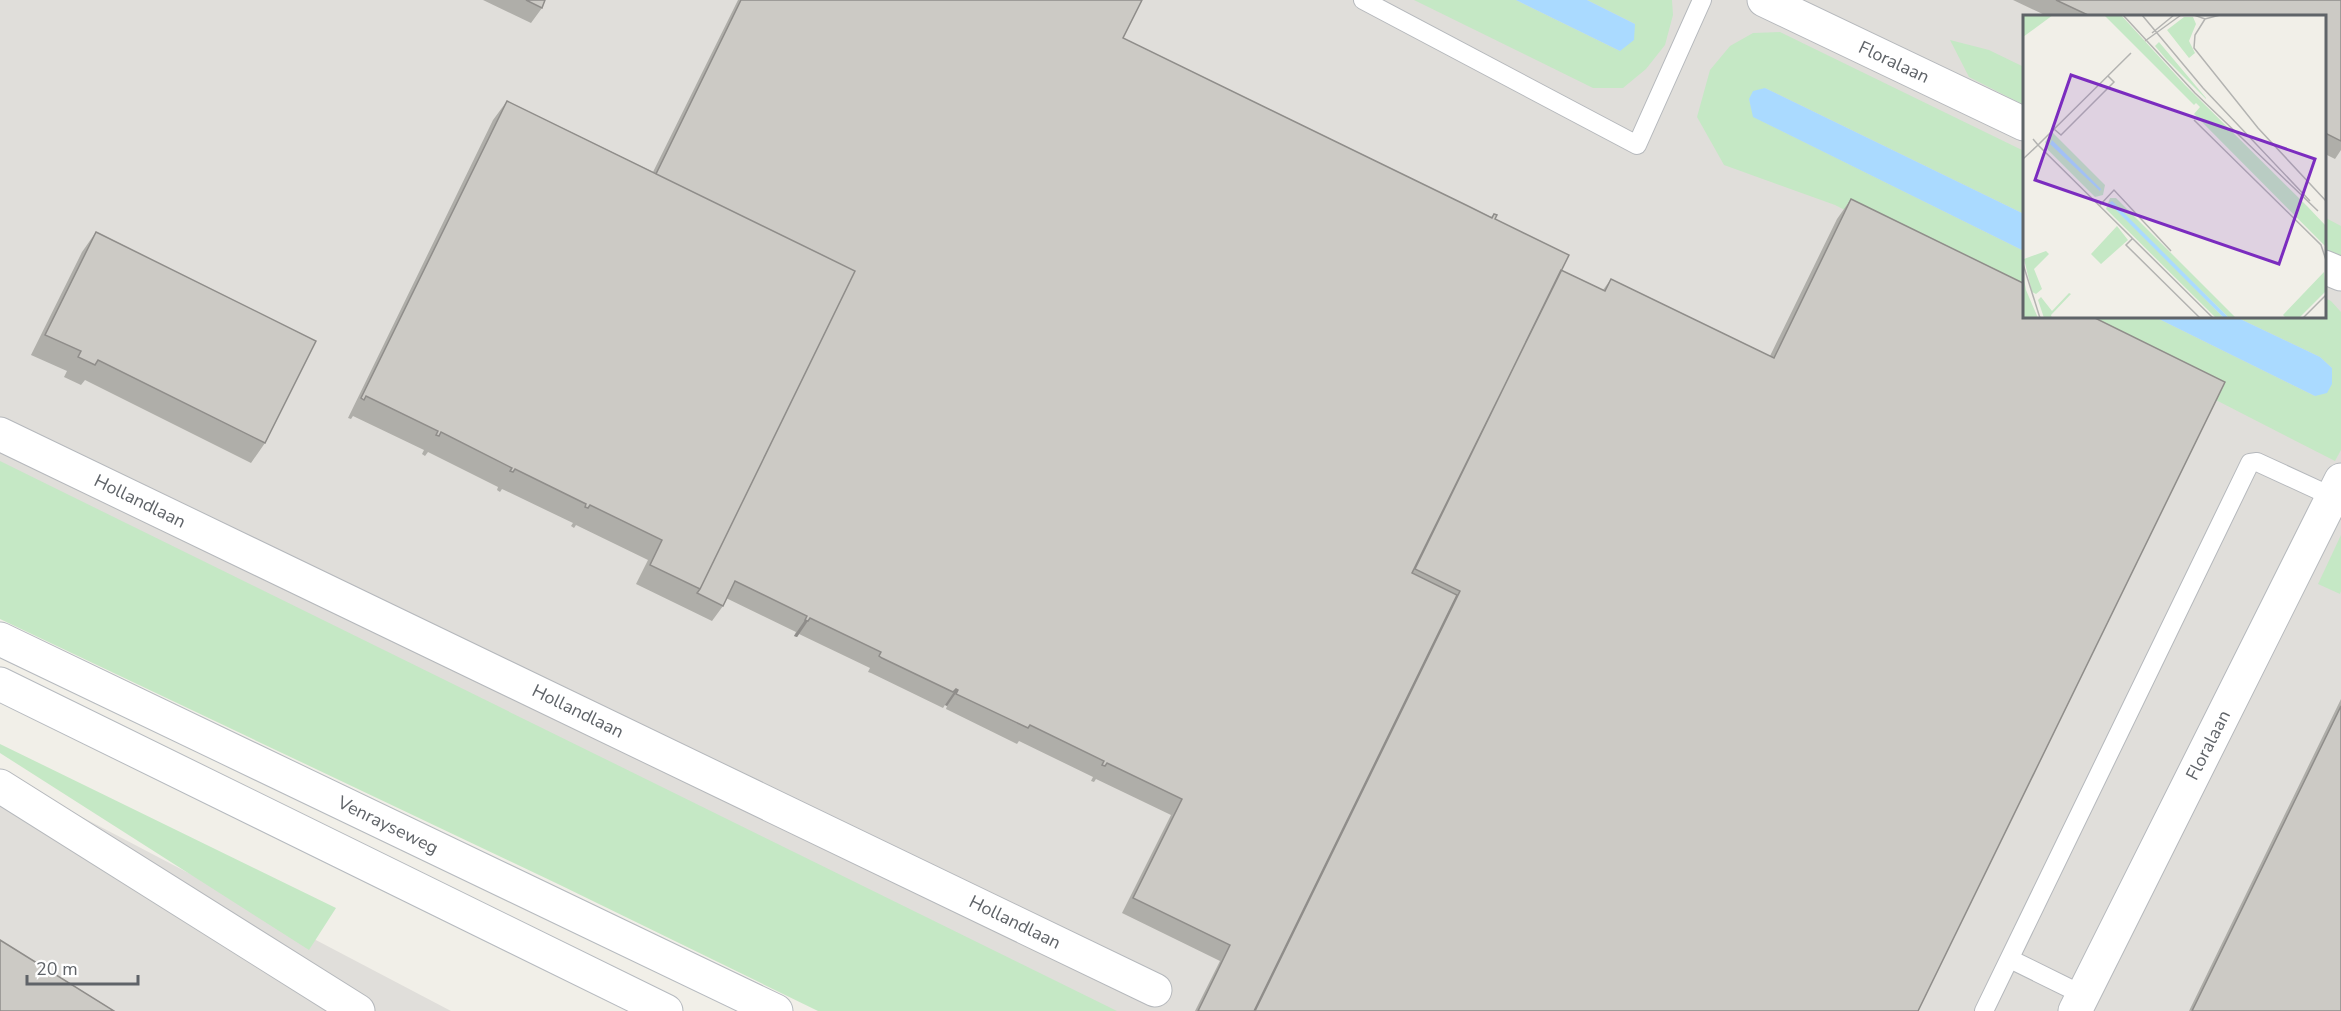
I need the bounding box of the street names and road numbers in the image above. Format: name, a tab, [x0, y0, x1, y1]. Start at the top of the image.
street label: Floralaan	[1855, 35, 1933, 89]
street label: Hollandlaan	[90, 468, 190, 534]
street label: Hollandlaan	[528, 678, 628, 744]
street label: Floralaan	[2180, 706, 2236, 784]
street label: Venrayseweg	[333, 790, 442, 860]
street label: Hollandlaan	[965, 889, 1065, 955]

